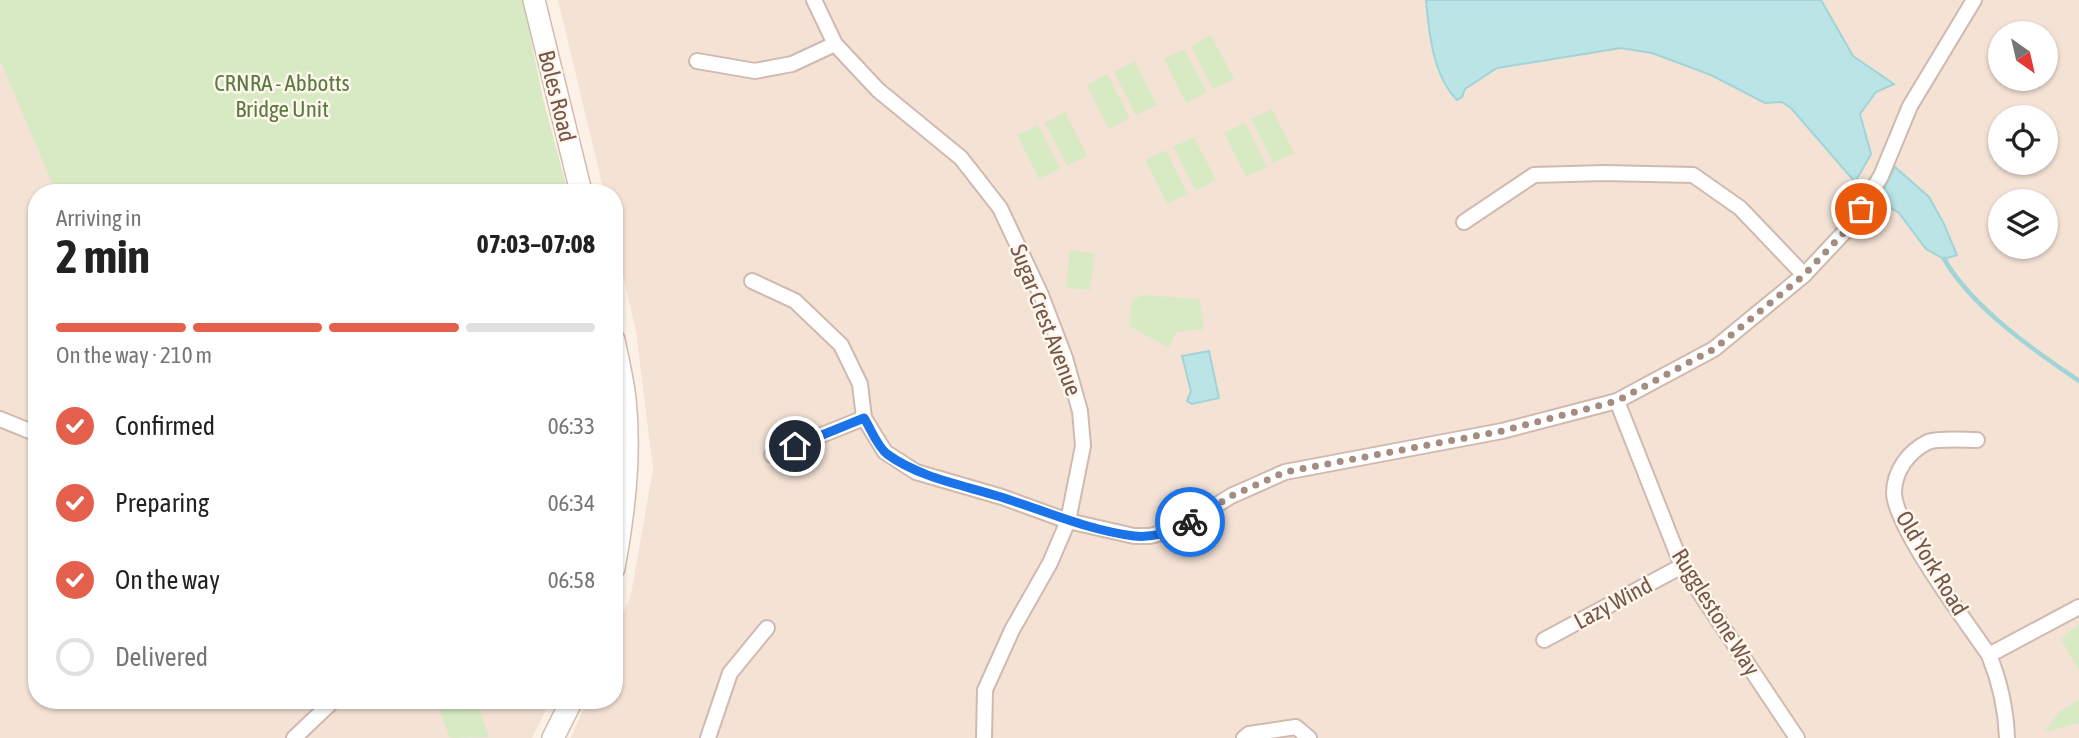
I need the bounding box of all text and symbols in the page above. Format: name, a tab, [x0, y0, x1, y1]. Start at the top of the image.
north arrow	[1988, 21, 2058, 91]
map controls	[1988, 21, 2058, 259]
street label: Boles Road	[533, 48, 581, 144]
park label: CRNRA - Abbotts Bridge Unit	[214, 70, 350, 122]
button: locate	[1988, 105, 2058, 175]
pin	[1831, 179, 1891, 239]
button: layers	[1988, 189, 2058, 259]
icon: bag	[1842, 190, 1880, 228]
text: Arriving in	[56, 205, 142, 231]
text: 07:03–07:08	[477, 229, 595, 259]
text: 2 min	[56, 230, 150, 283]
street label: Sugar Crest Avenue	[1005, 241, 1087, 399]
text: On the way · 210 m	[56, 342, 212, 368]
icon: check	[56, 407, 94, 445]
text: Confirmed	[115, 411, 215, 441]
text: 06:33	[548, 413, 595, 439]
pin	[765, 416, 825, 476]
icon: home	[776, 427, 814, 465]
icon: check	[56, 484, 94, 522]
courier	[1155, 487, 1225, 557]
text: Preparing	[115, 488, 209, 518]
text: 06:34	[548, 490, 595, 516]
icon: bike	[1171, 503, 1209, 541]
street label: Old York Road	[1891, 506, 1973, 620]
street label: Rugglestone Way	[1667, 544, 1765, 680]
icon: check	[56, 561, 94, 599]
text: On the way	[115, 565, 220, 595]
text: 06:58	[548, 567, 595, 593]
street label: Lazy Wind	[1570, 572, 1656, 634]
text: Delivered	[115, 642, 208, 672]

